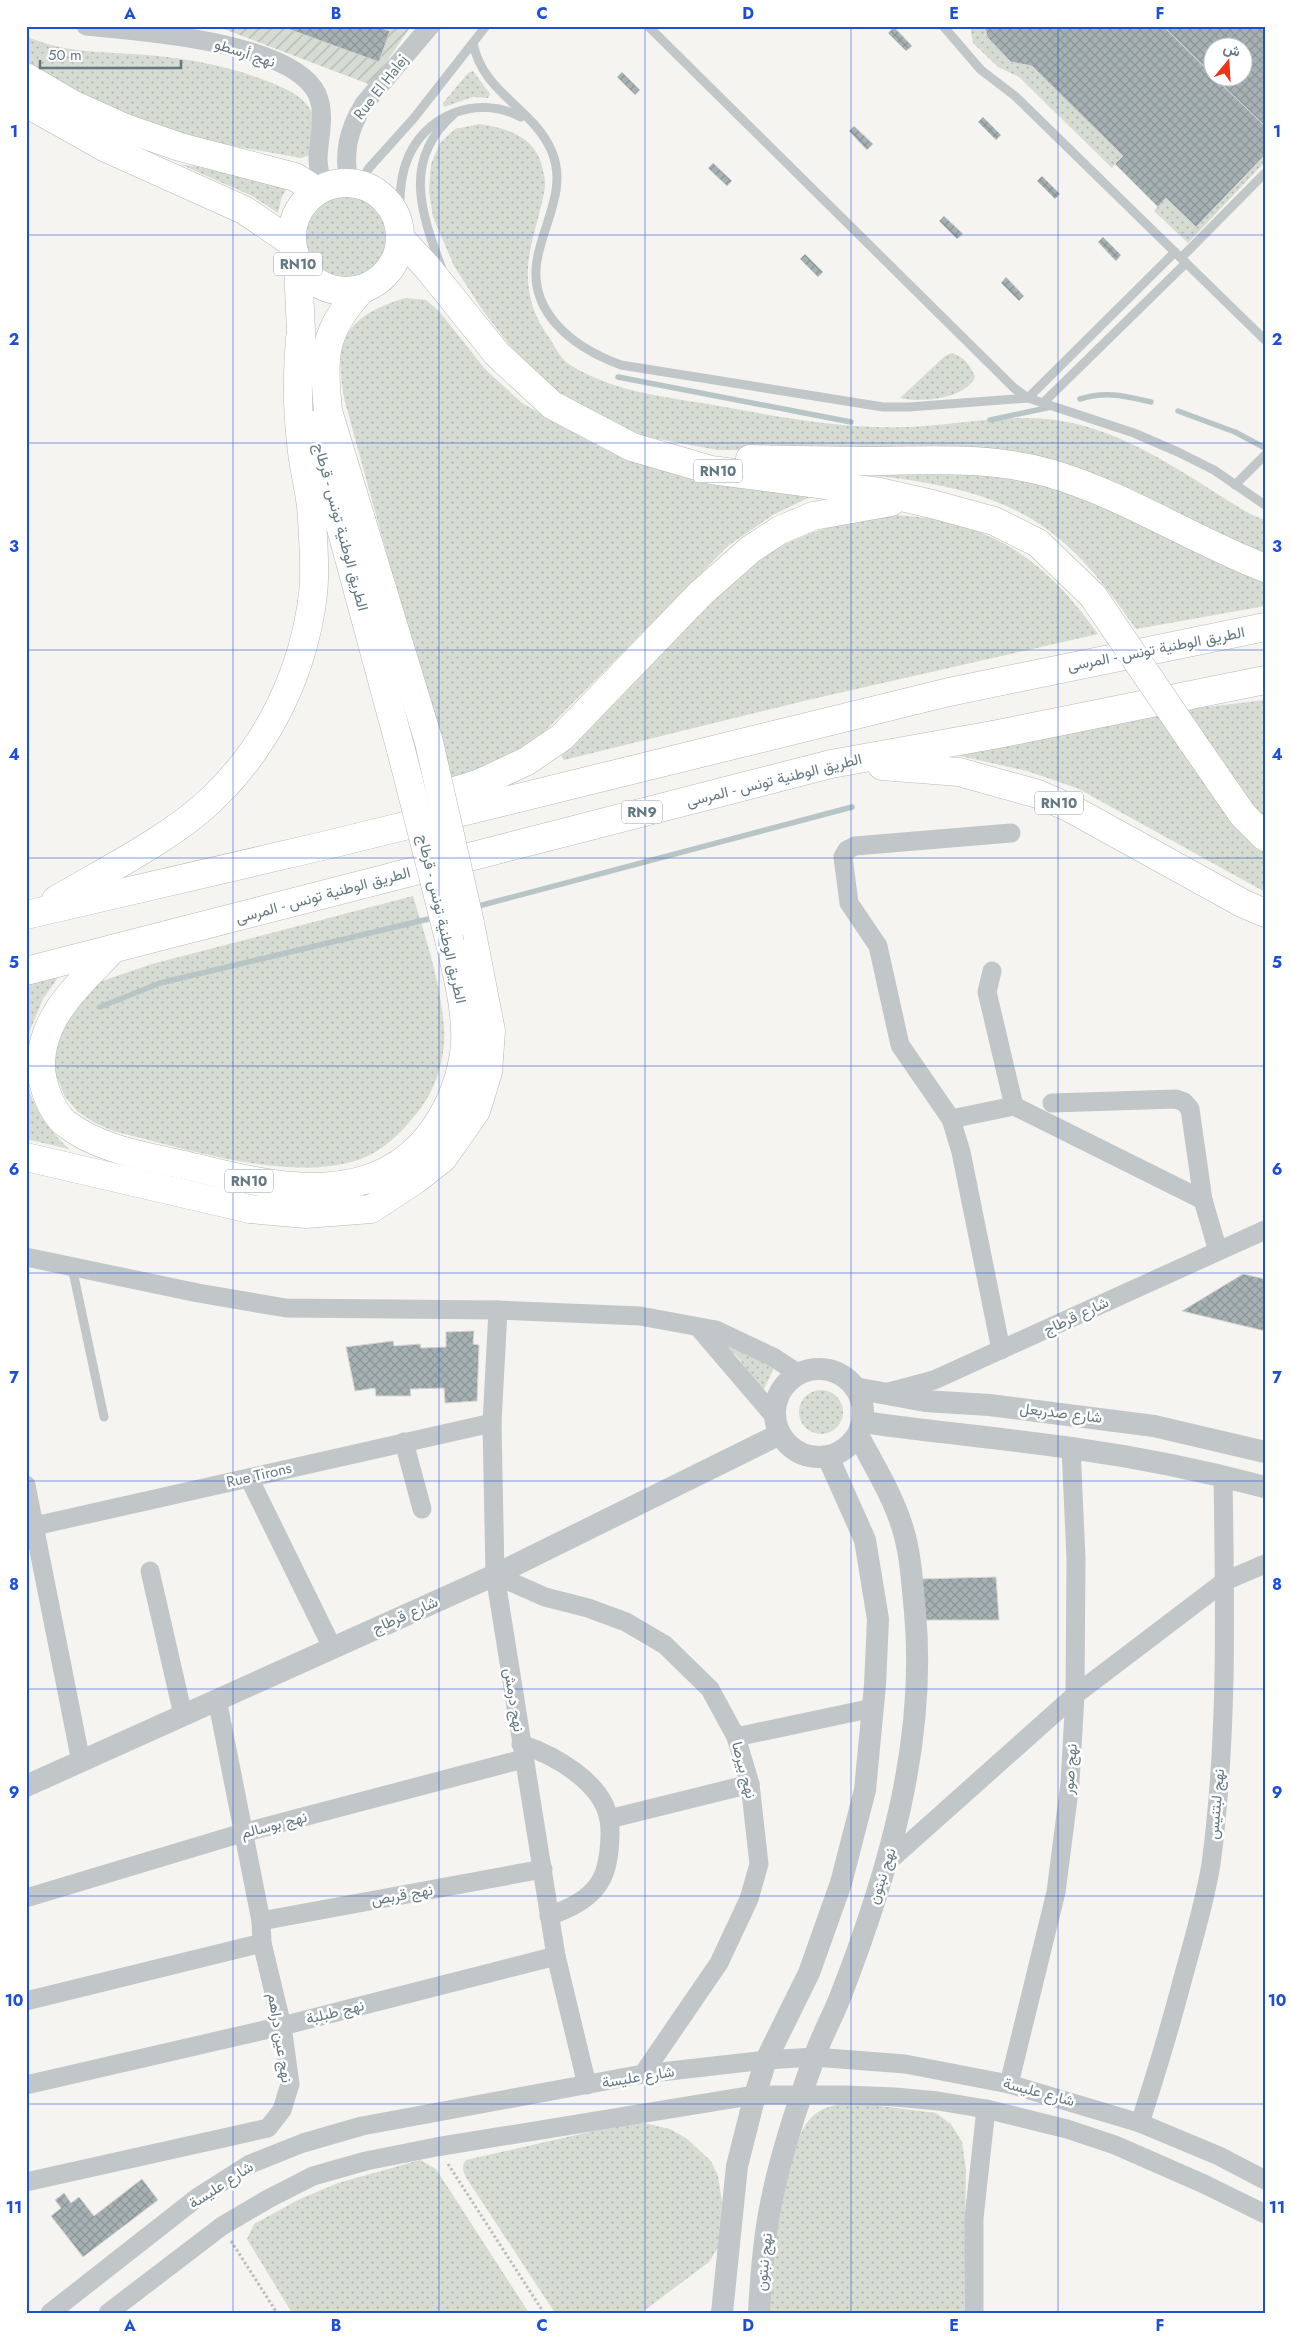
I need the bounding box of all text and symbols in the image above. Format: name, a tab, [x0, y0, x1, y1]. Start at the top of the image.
text: A	[123, 2, 136, 25]
text: B	[331, 2, 341, 25]
text: C	[536, 2, 548, 25]
text: D	[742, 2, 754, 25]
text: E	[949, 2, 959, 25]
text: F	[1156, 2, 1164, 25]
street label: نهج أرسطو	[212, 33, 278, 73]
scale bar	[40, 38, 181, 70]
north arrow	[1204, 38, 1254, 88]
text: ش	[1221, 38, 1243, 62]
text: 50 m	[48, 44, 82, 66]
street label: Rue El Halej	[348, 50, 414, 124]
text: 1	[10, 120, 18, 143]
text: 1	[1273, 120, 1281, 143]
road number: RN10	[274, 252, 322, 276]
text: 2	[9, 328, 19, 351]
text: 2	[1272, 328, 1282, 351]
street label: الطريق الوطنية تونس - قرطاج	[308, 441, 374, 613]
road number: RN10	[694, 460, 742, 482]
text: 3	[9, 535, 19, 558]
text: 3	[1272, 535, 1282, 558]
street label: الطريق الوطنية تونس - المرسى	[1065, 621, 1247, 677]
text: 4	[8, 743, 20, 766]
text: 4	[1271, 743, 1283, 766]
street label: الطريق الوطنية تونس - المرسى	[684, 748, 864, 812]
road number: RN10	[1035, 791, 1083, 814]
road number: RN9	[622, 800, 662, 824]
street label: الطريق الوطنية تونس - قرطاج	[412, 832, 472, 1006]
street label: الطريق الوطنية تونس - المرسى	[233, 861, 413, 929]
text: 5	[9, 951, 19, 974]
text: 5	[1272, 951, 1282, 974]
text: 6	[9, 1158, 19, 1181]
text: 6	[1272, 1158, 1282, 1181]
road number: RN10	[225, 1170, 273, 1192]
street label: شارع قرطاج	[1040, 1291, 1112, 1341]
text: 7	[9, 1366, 19, 1389]
text: 7	[1272, 1366, 1282, 1389]
street label: شارع صدربعل	[1018, 1397, 1104, 1429]
street label: Rue Tirons	[224, 1457, 294, 1493]
text: 8	[9, 1573, 19, 1596]
text: 8	[1272, 1573, 1282, 1596]
street label: شارع قرطاج	[369, 1591, 442, 1639]
street label: نهج درمش	[498, 1667, 530, 1733]
street label: نهج بيرصا	[726, 1739, 762, 1801]
street label: نهج صور	[1057, 1743, 1083, 1796]
street label: نهج لبتنيس	[1202, 1768, 1230, 1840]
text: 9	[9, 1781, 19, 1804]
text: 9	[1272, 1781, 1282, 1804]
street label: نهج بوسالم	[239, 1806, 309, 1844]
street label: نهج نبتون	[863, 1845, 901, 1907]
street label: نهج قربص	[369, 1879, 435, 1911]
text: 10	[5, 1989, 23, 2012]
text: 10	[1268, 1989, 1286, 2012]
street label: نهج عين دراهم	[262, 1992, 298, 2084]
street label: نهج طبلبة	[304, 1994, 366, 2030]
street label: شارع عليسة	[600, 2060, 676, 2094]
street label: شارع عليسة	[1001, 2072, 1077, 2112]
street label: شارع عليسة	[184, 2156, 258, 2214]
text: 11	[6, 2196, 22, 2219]
text: 11	[1269, 2196, 1285, 2219]
street label: نهج نبتون	[750, 2232, 778, 2292]
text: A	[123, 2314, 136, 2337]
text: B	[331, 2314, 341, 2337]
text: C	[536, 2314, 548, 2337]
text: D	[742, 2314, 754, 2337]
text: E	[949, 2314, 959, 2337]
text: F	[1156, 2314, 1164, 2337]

